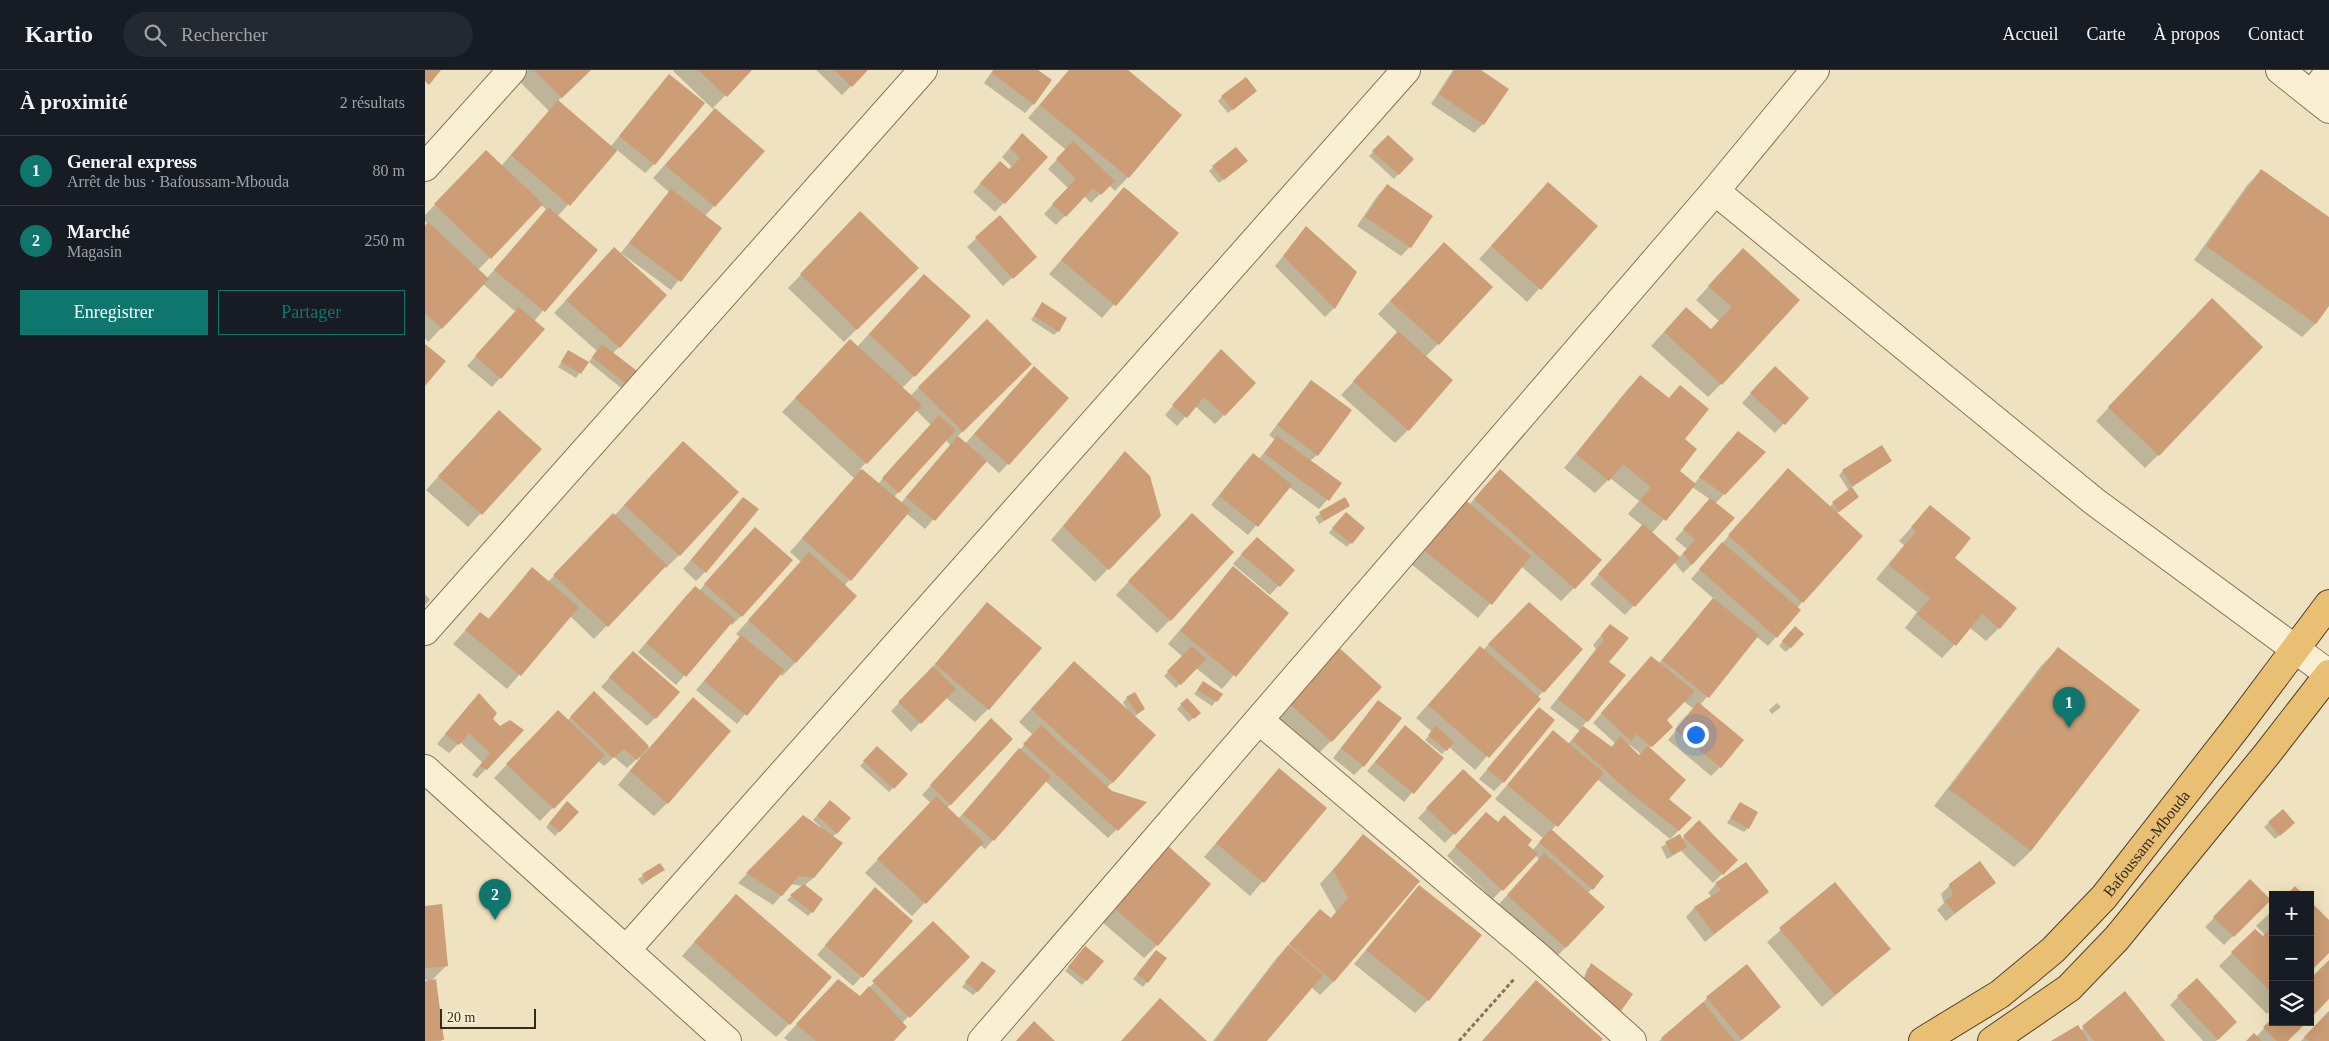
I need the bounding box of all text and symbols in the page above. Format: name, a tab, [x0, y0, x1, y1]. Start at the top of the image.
search box	[123, 12, 473, 57]
text: Kartio	[25, 21, 93, 47]
icon: search	[141, 21, 169, 49]
text: Rechercher	[181, 24, 267, 45]
text: Accueil	[2003, 24, 2059, 44]
text: Carte	[2087, 24, 2126, 44]
text: À propos	[2154, 24, 2220, 44]
text: Contact	[2248, 24, 2304, 44]
text: À proximité	[20, 90, 128, 114]
text: 2 résultats	[340, 94, 405, 111]
text: General express	[67, 151, 197, 172]
text: 1	[32, 162, 40, 179]
text: 80 m	[373, 162, 405, 179]
text: Arrêt de bus · Bafoussam-Mbouda	[67, 173, 289, 190]
text: Marché	[67, 221, 130, 242]
text: 2	[32, 232, 40, 249]
text: 250 m	[365, 232, 405, 249]
text: Magasin	[67, 243, 122, 260]
button: Enregistrer	[20, 290, 208, 335]
button: Partager	[218, 290, 405, 335]
pin: 1	[2053, 687, 2085, 728]
your location	[1683, 722, 1709, 748]
street label: Bafoussam-Mbouda	[2100, 787, 2193, 900]
pin: 2	[479, 879, 511, 920]
map controls	[2269, 891, 2314, 1026]
button: +	[2269, 891, 2314, 936]
button: −	[2269, 936, 2314, 981]
button: layers	[2269, 981, 2314, 1026]
scale bar	[440, 1006, 536, 1029]
text: 20 m	[447, 1010, 475, 1025]

